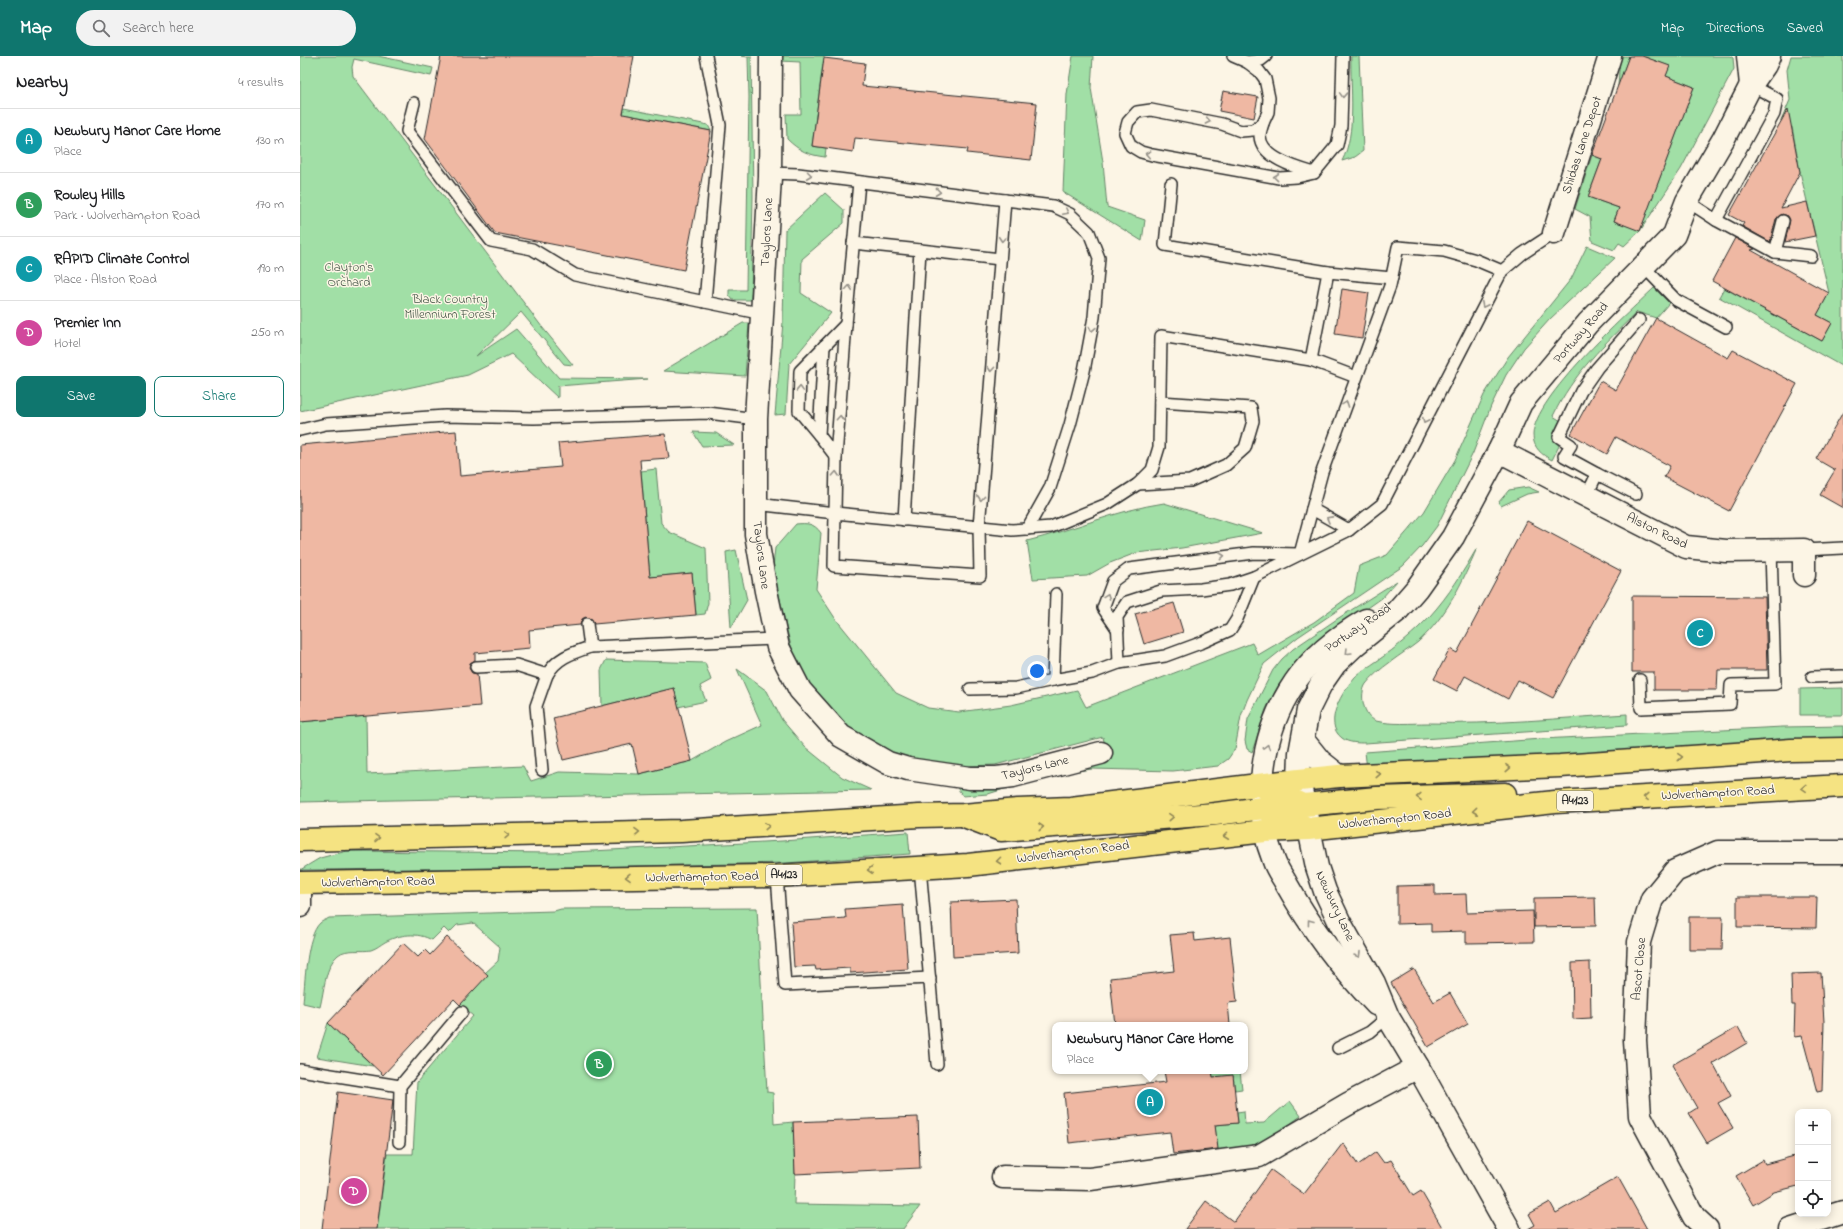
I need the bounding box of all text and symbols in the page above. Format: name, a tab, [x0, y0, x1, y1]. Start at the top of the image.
search box	[76, 10, 356, 46]
text: Map	[20, 15, 52, 42]
icon: search	[90, 17, 112, 39]
text: Search here	[122, 17, 194, 39]
text: Map	[1661, 18, 1684, 39]
text: Directions	[1706, 18, 1764, 39]
text: Saved	[1786, 18, 1823, 39]
text: Nearby	[16, 70, 68, 95]
text: 4 results	[238, 73, 284, 92]
one-way arrow	[1339, 92, 1347, 98]
street label: Shidas Lane Depot	[1557, 93, 1607, 196]
one-way arrow	[1205, 116, 1211, 125]
text: Newbury Manor Care Home	[54, 120, 221, 142]
text: A	[25, 131, 33, 150]
text: 130 m	[256, 131, 284, 150]
text: Place	[54, 142, 82, 161]
one-way arrow	[1145, 150, 1151, 158]
one-way arrow	[806, 170, 812, 179]
one-way arrow	[1273, 173, 1279, 182]
text: Rowley Hills	[54, 184, 125, 206]
one-way arrow	[935, 187, 941, 196]
text: B	[25, 195, 33, 214]
text: 170 m	[256, 195, 284, 214]
street label: Taylors Lane	[756, 197, 779, 267]
text: Park · Wolverhampton Road	[54, 206, 200, 225]
one-way arrow	[1061, 207, 1069, 215]
one-way arrow	[998, 236, 1007, 242]
text: RAPID Climate Control	[54, 248, 189, 270]
park label: Clayton's Orchard	[324, 258, 374, 292]
text: C	[25, 259, 33, 278]
text: 190 m	[257, 259, 284, 278]
text: Place · Alston Road	[54, 270, 157, 289]
one-way arrow	[845, 285, 854, 291]
park label: Black Country Millennium Forest	[404, 290, 496, 324]
street label: Portway Road	[1549, 297, 1614, 369]
one-way arrow	[1481, 301, 1489, 308]
text: Premier Inn	[54, 312, 121, 334]
text: D	[24, 323, 34, 342]
text: 250 m	[251, 323, 284, 342]
one-way arrow	[1088, 326, 1096, 332]
text: Hotel	[54, 334, 81, 353]
one-way arrow	[987, 366, 996, 372]
button: Save	[16, 376, 146, 417]
button: Share	[154, 376, 284, 417]
one-way arrow	[796, 386, 804, 392]
one-way arrow	[1342, 401, 1350, 408]
one-way arrow	[835, 415, 844, 421]
one-way arrow	[1422, 417, 1429, 424]
one-way arrow	[831, 471, 840, 477]
one-way arrow	[976, 495, 985, 501]
street label: Alston Road	[1623, 508, 1691, 554]
one-way arrow	[1326, 516, 1333, 523]
street label: Taylors Lane	[746, 520, 775, 590]
one-way arrow	[1219, 552, 1225, 561]
one-way arrow	[1103, 593, 1111, 600]
street label: Portway Road	[1321, 598, 1396, 658]
pin: C	[1687, 618, 1713, 648]
one-way arrow	[1345, 647, 1353, 655]
your location	[1027, 661, 1047, 681]
one-way arrow	[1263, 744, 1271, 750]
street label: Taylors Lane	[999, 750, 1071, 786]
one-way arrow	[1676, 753, 1683, 762]
one-way arrow	[1505, 764, 1511, 773]
one-way arrow	[1375, 770, 1381, 779]
street label: Wolverhampton Road	[1661, 781, 1776, 805]
one-way arrow	[1801, 784, 1807, 793]
road number: A4123	[1557, 791, 1593, 811]
one-way arrow	[1416, 793, 1422, 801]
one-way arrow	[1643, 793, 1649, 801]
street label: Wolverhampton Road	[1338, 804, 1453, 834]
one-way arrow	[1472, 806, 1478, 815]
one-way arrow	[1168, 813, 1174, 822]
one-way arrow	[764, 822, 770, 831]
one-way arrow	[1038, 823, 1044, 832]
one-way arrow	[634, 828, 640, 836]
one-way arrow	[504, 831, 510, 839]
one-way arrow	[1223, 831, 1229, 840]
one-way arrow	[374, 834, 380, 843]
street label: Wolverhampton Road	[1016, 836, 1131, 868]
one-way arrow	[996, 856, 1003, 865]
road number: A4123	[766, 865, 802, 885]
one-way arrow	[867, 866, 873, 875]
street label: Wolverhampton Road	[645, 867, 760, 887]
street label: Newbury Lane	[1309, 868, 1360, 945]
street label: Wolverhampton Road	[321, 872, 436, 892]
one-way arrow	[625, 873, 631, 881]
one-way arrow	[1308, 920, 1315, 927]
street label: Ascot Close	[1627, 936, 1651, 1001]
one-way arrow	[1354, 951, 1361, 958]
popup	[1052, 1022, 1248, 1074]
text: Newbury Manor Care Home	[1067, 1028, 1233, 1050]
pin: B	[586, 1049, 612, 1079]
text: Place	[1067, 1050, 1094, 1069]
pin: A	[1137, 1087, 1163, 1117]
map controls	[1795, 1109, 1831, 1217]
button: +	[1795, 1109, 1831, 1145]
button: −	[1795, 1145, 1831, 1181]
pin: D	[341, 1176, 367, 1206]
button: locate	[1795, 1181, 1831, 1217]

